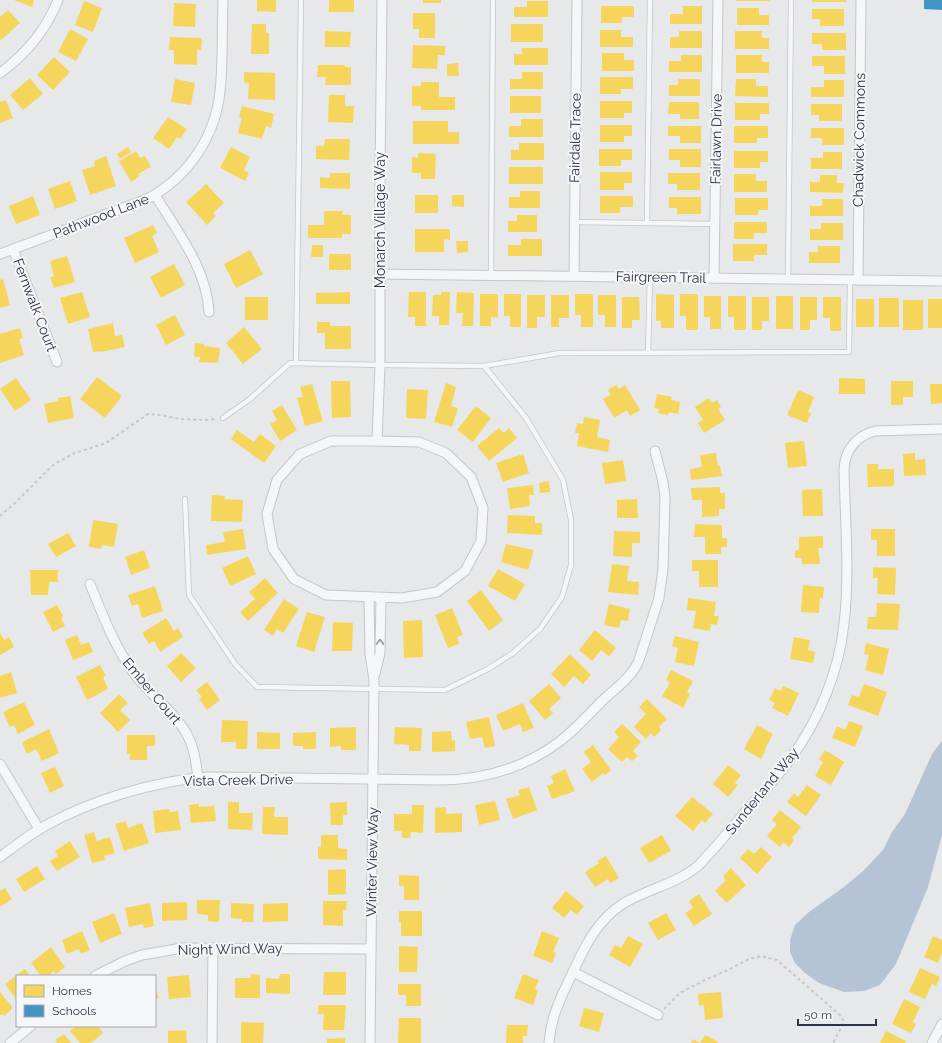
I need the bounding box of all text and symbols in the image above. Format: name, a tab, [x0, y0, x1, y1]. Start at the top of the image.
street label: Chadwick Commons	[850, 73, 868, 207]
street label: Fairdale Trace	[566, 93, 584, 183]
street label: Fairlawn Drive	[707, 94, 725, 184]
street label: Monarch Village Way	[372, 151, 388, 288]
street label: Pathwood Lane	[51, 190, 151, 242]
street label: Fernwalk Court	[10, 256, 60, 354]
street label: Fairgreen Trail	[616, 268, 707, 286]
one-way arrow	[376, 639, 384, 645]
street label: Ember Court	[119, 654, 185, 728]
street label: Sunderland Way	[722, 744, 802, 838]
street label: Vista Creek Drive	[183, 771, 293, 789]
street label: Winter View Way	[363, 807, 381, 917]
street label: Night Wind Way	[177, 940, 283, 958]
legend	[16, 975, 156, 1027]
text: Homes	[52, 984, 92, 998]
scale bar	[798, 1001, 876, 1027]
text: Schools	[52, 1004, 96, 1018]
text: 50 m	[804, 1008, 832, 1022]

